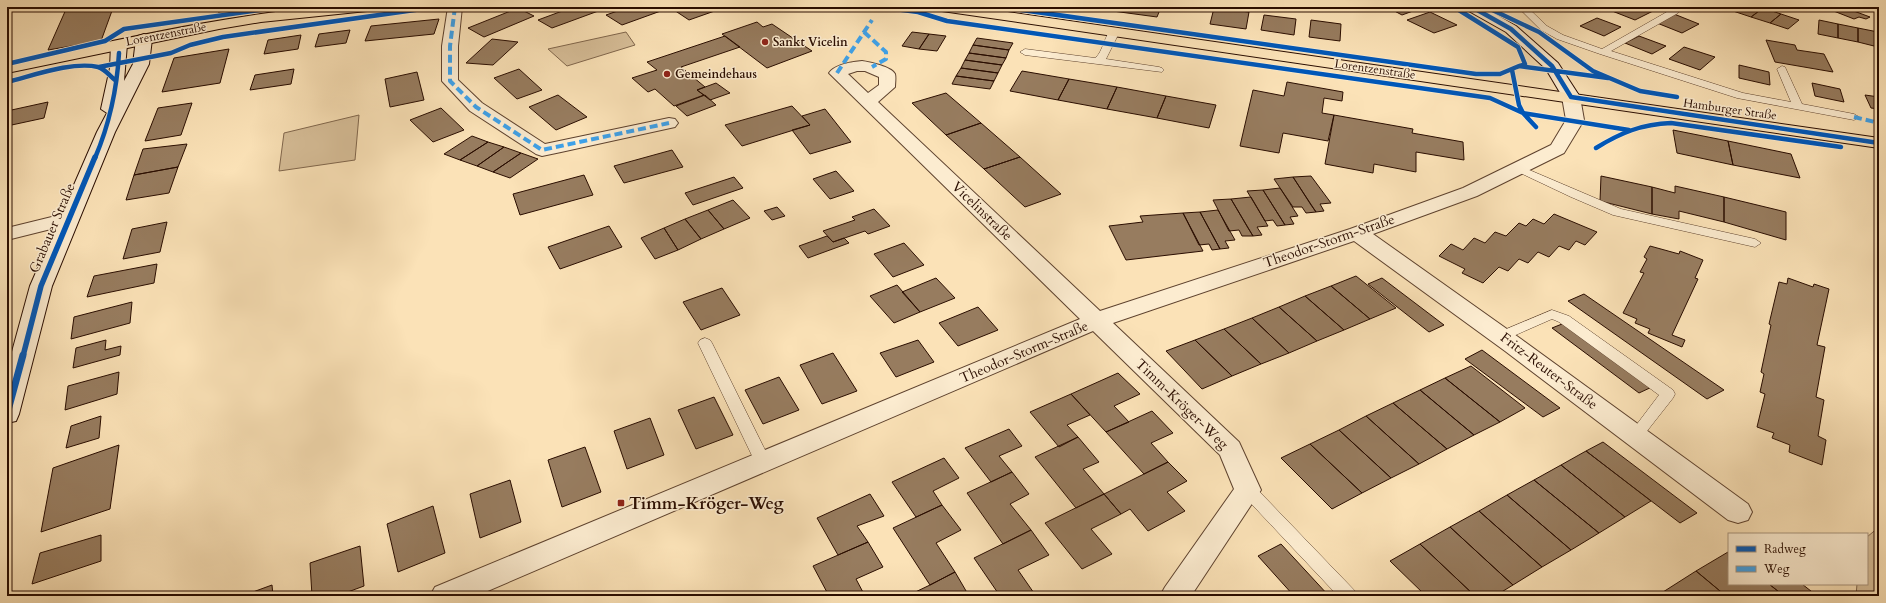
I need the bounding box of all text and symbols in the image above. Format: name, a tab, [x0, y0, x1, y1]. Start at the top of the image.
street label: Lorentzenstraße	[124, 18, 208, 50]
place label: Sankt Vicelin	[773, 34, 848, 50]
marker: Sankt Vicelin	[760, 37, 770, 47]
street label: Lorentzenstraße	[1333, 55, 1417, 83]
place label: Gemeindehaus	[675, 66, 757, 82]
marker: Gemeindehaus	[662, 69, 672, 79]
street label: Hamburger Straße	[1682, 95, 1778, 123]
street label: Vicelinstraße	[948, 177, 1016, 245]
street label: Grabauer Straße	[25, 180, 79, 276]
street label: Theodor-Storm-Straße	[1261, 210, 1397, 272]
street label: Theodor-Storm-Straße	[957, 316, 1091, 388]
street label: Fritz-Reuter-Straße	[1497, 328, 1601, 414]
street label: Timm-Kröger-Weg	[1131, 355, 1233, 453]
place label: Timm-Kröger-Weg	[629, 492, 784, 515]
marker: Timm-Kröger-Weg	[616, 498, 626, 508]
legend	[1728, 533, 1868, 585]
text: Radweg	[1764, 541, 1806, 557]
text: Weg	[1763, 561, 1790, 577]

